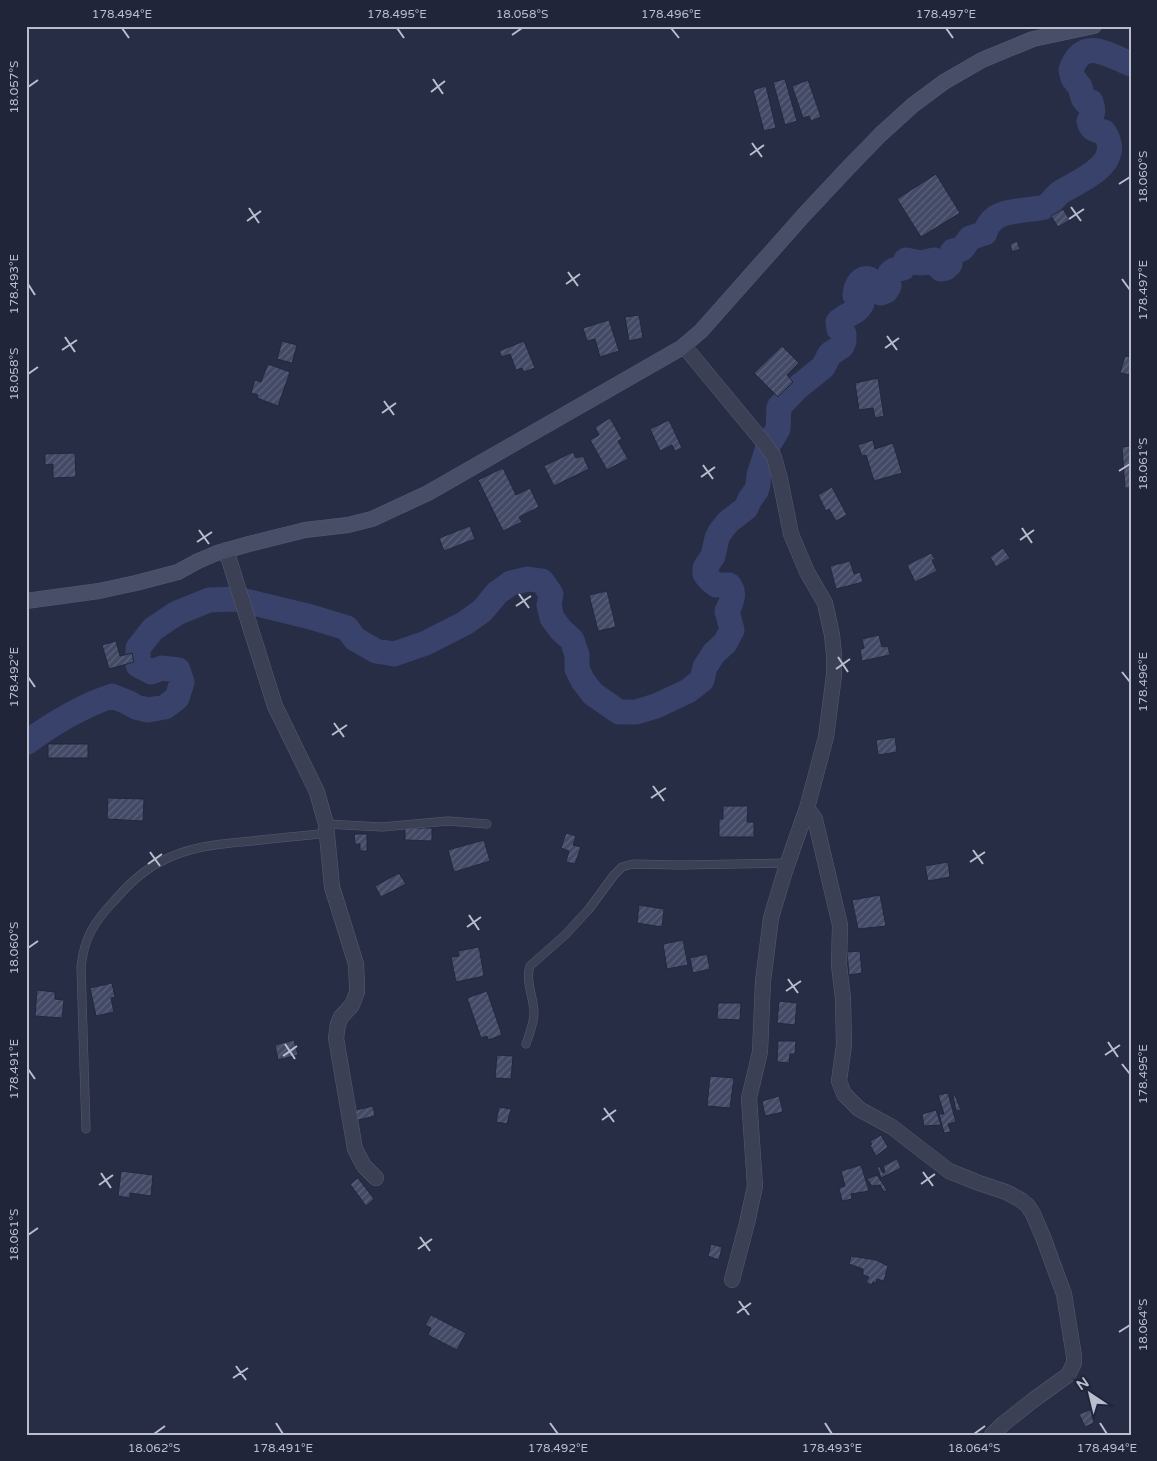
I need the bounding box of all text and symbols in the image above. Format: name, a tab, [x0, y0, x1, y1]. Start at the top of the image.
text: 178.494°E	[92, 7, 152, 21]
text: 178.495°E	[367, 7, 427, 21]
text: 18.058°S	[496, 7, 548, 21]
text: 178.496°E	[641, 7, 701, 21]
text: 178.497°E	[916, 7, 977, 21]
text: 18.057°S	[7, 61, 21, 113]
text: 18.060°S	[1136, 151, 1150, 203]
text: 178.493°E	[7, 254, 21, 314]
text: 178.497°E	[1136, 259, 1150, 320]
text: 18.058°S	[7, 348, 21, 400]
text: 18.061°S	[1136, 438, 1150, 490]
text: 178.492°E	[7, 647, 21, 707]
text: 178.496°E	[1136, 652, 1150, 712]
text: 18.060°S	[7, 922, 21, 974]
text: 178.491°E	[7, 1039, 21, 1099]
text: 178.495°E	[1136, 1044, 1150, 1104]
text: 18.061°S	[7, 1209, 21, 1261]
text: 18.064°S	[1136, 1299, 1150, 1351]
north arrow	[1064, 1368, 1114, 1418]
text: N	[1073, 1374, 1092, 1394]
text: 18.062°S	[128, 1441, 180, 1455]
text: 178.491°E	[253, 1441, 313, 1455]
text: 178.492°E	[528, 1441, 588, 1455]
text: 178.493°E	[802, 1441, 862, 1455]
text: 18.064°S	[948, 1441, 1000, 1455]
text: 178.494°E	[1077, 1441, 1137, 1455]

